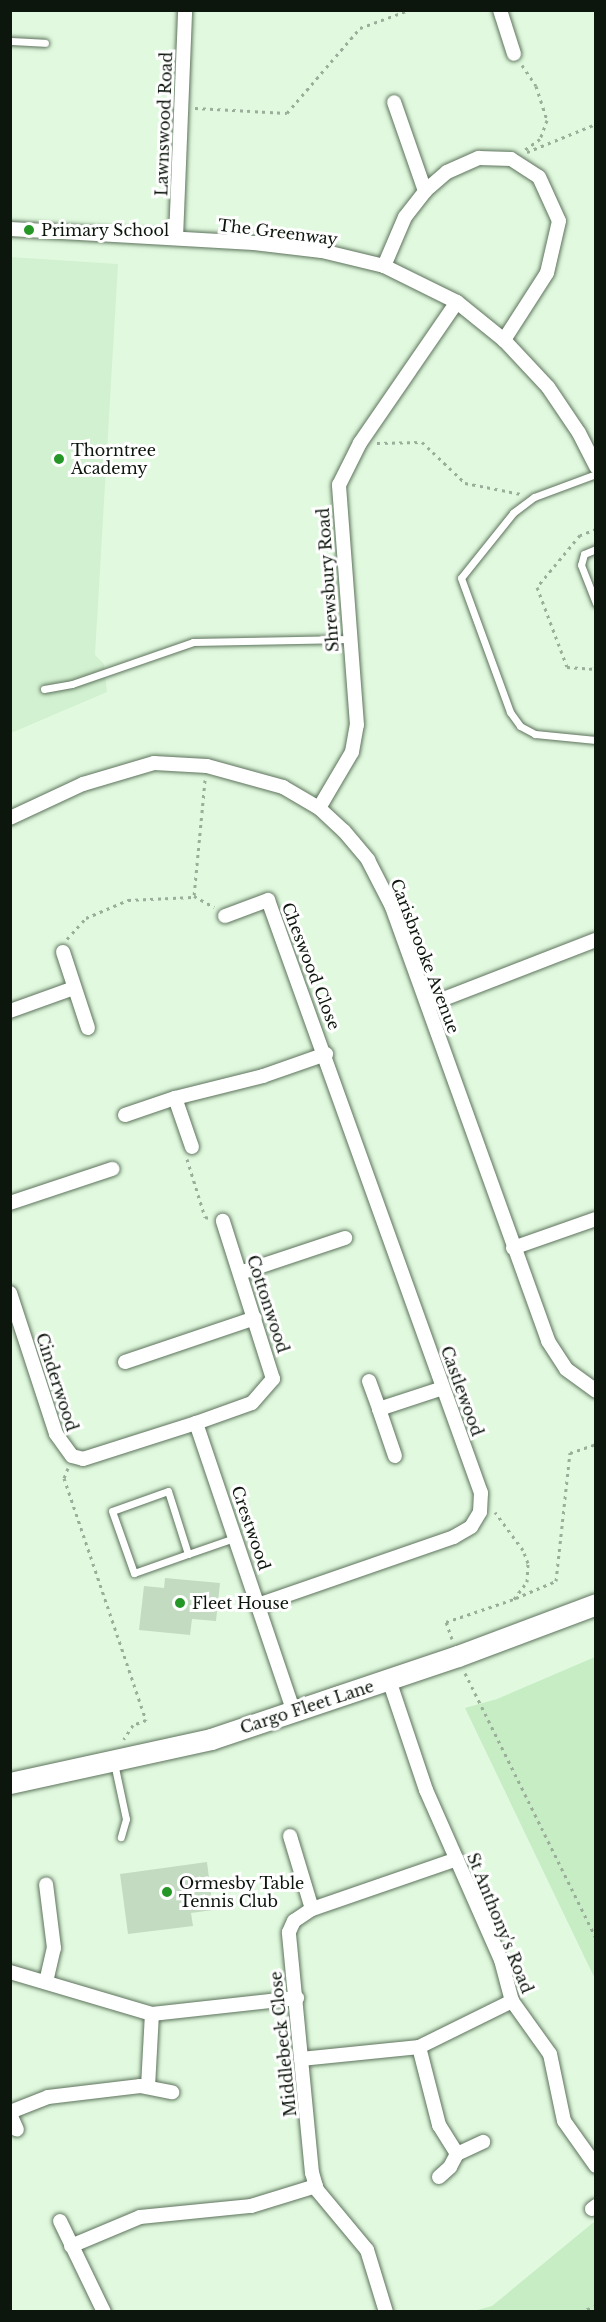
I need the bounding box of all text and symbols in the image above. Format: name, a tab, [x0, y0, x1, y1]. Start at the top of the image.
street label: Lawnswood Road	[152, 52, 176, 196]
street label: The Greenway	[217, 215, 339, 249]
place label: Primary School	[41, 220, 170, 240]
marker: Primary School	[22, 223, 36, 237]
place label: Thorntree Academy	[71, 440, 156, 478]
marker: Thorntree Academy	[52, 452, 66, 466]
street label: Shrewsbury Road	[313, 507, 343, 653]
street label: Carisbrooke Avenue	[386, 876, 464, 1036]
street label: Cheswood Close	[278, 900, 344, 1032]
street label: Cottonwood	[243, 1253, 293, 1355]
street label: Cinderwood	[32, 1331, 82, 1433]
street label: Castlewood	[437, 1343, 487, 1439]
street label: Crestwood	[228, 1483, 274, 1573]
place label: Fleet House	[192, 1593, 289, 1613]
marker: Fleet House	[173, 1596, 187, 1610]
street label: Cargo Fleet Lane	[238, 1676, 376, 1738]
street label: St Anthony's Road	[463, 1850, 537, 1996]
place label: Ormesby Table Tennis Club	[179, 1873, 305, 1911]
marker: Ormesby Table Tennis Club	[160, 1885, 174, 1899]
street label: Middlebeck Close	[266, 1970, 300, 2118]

